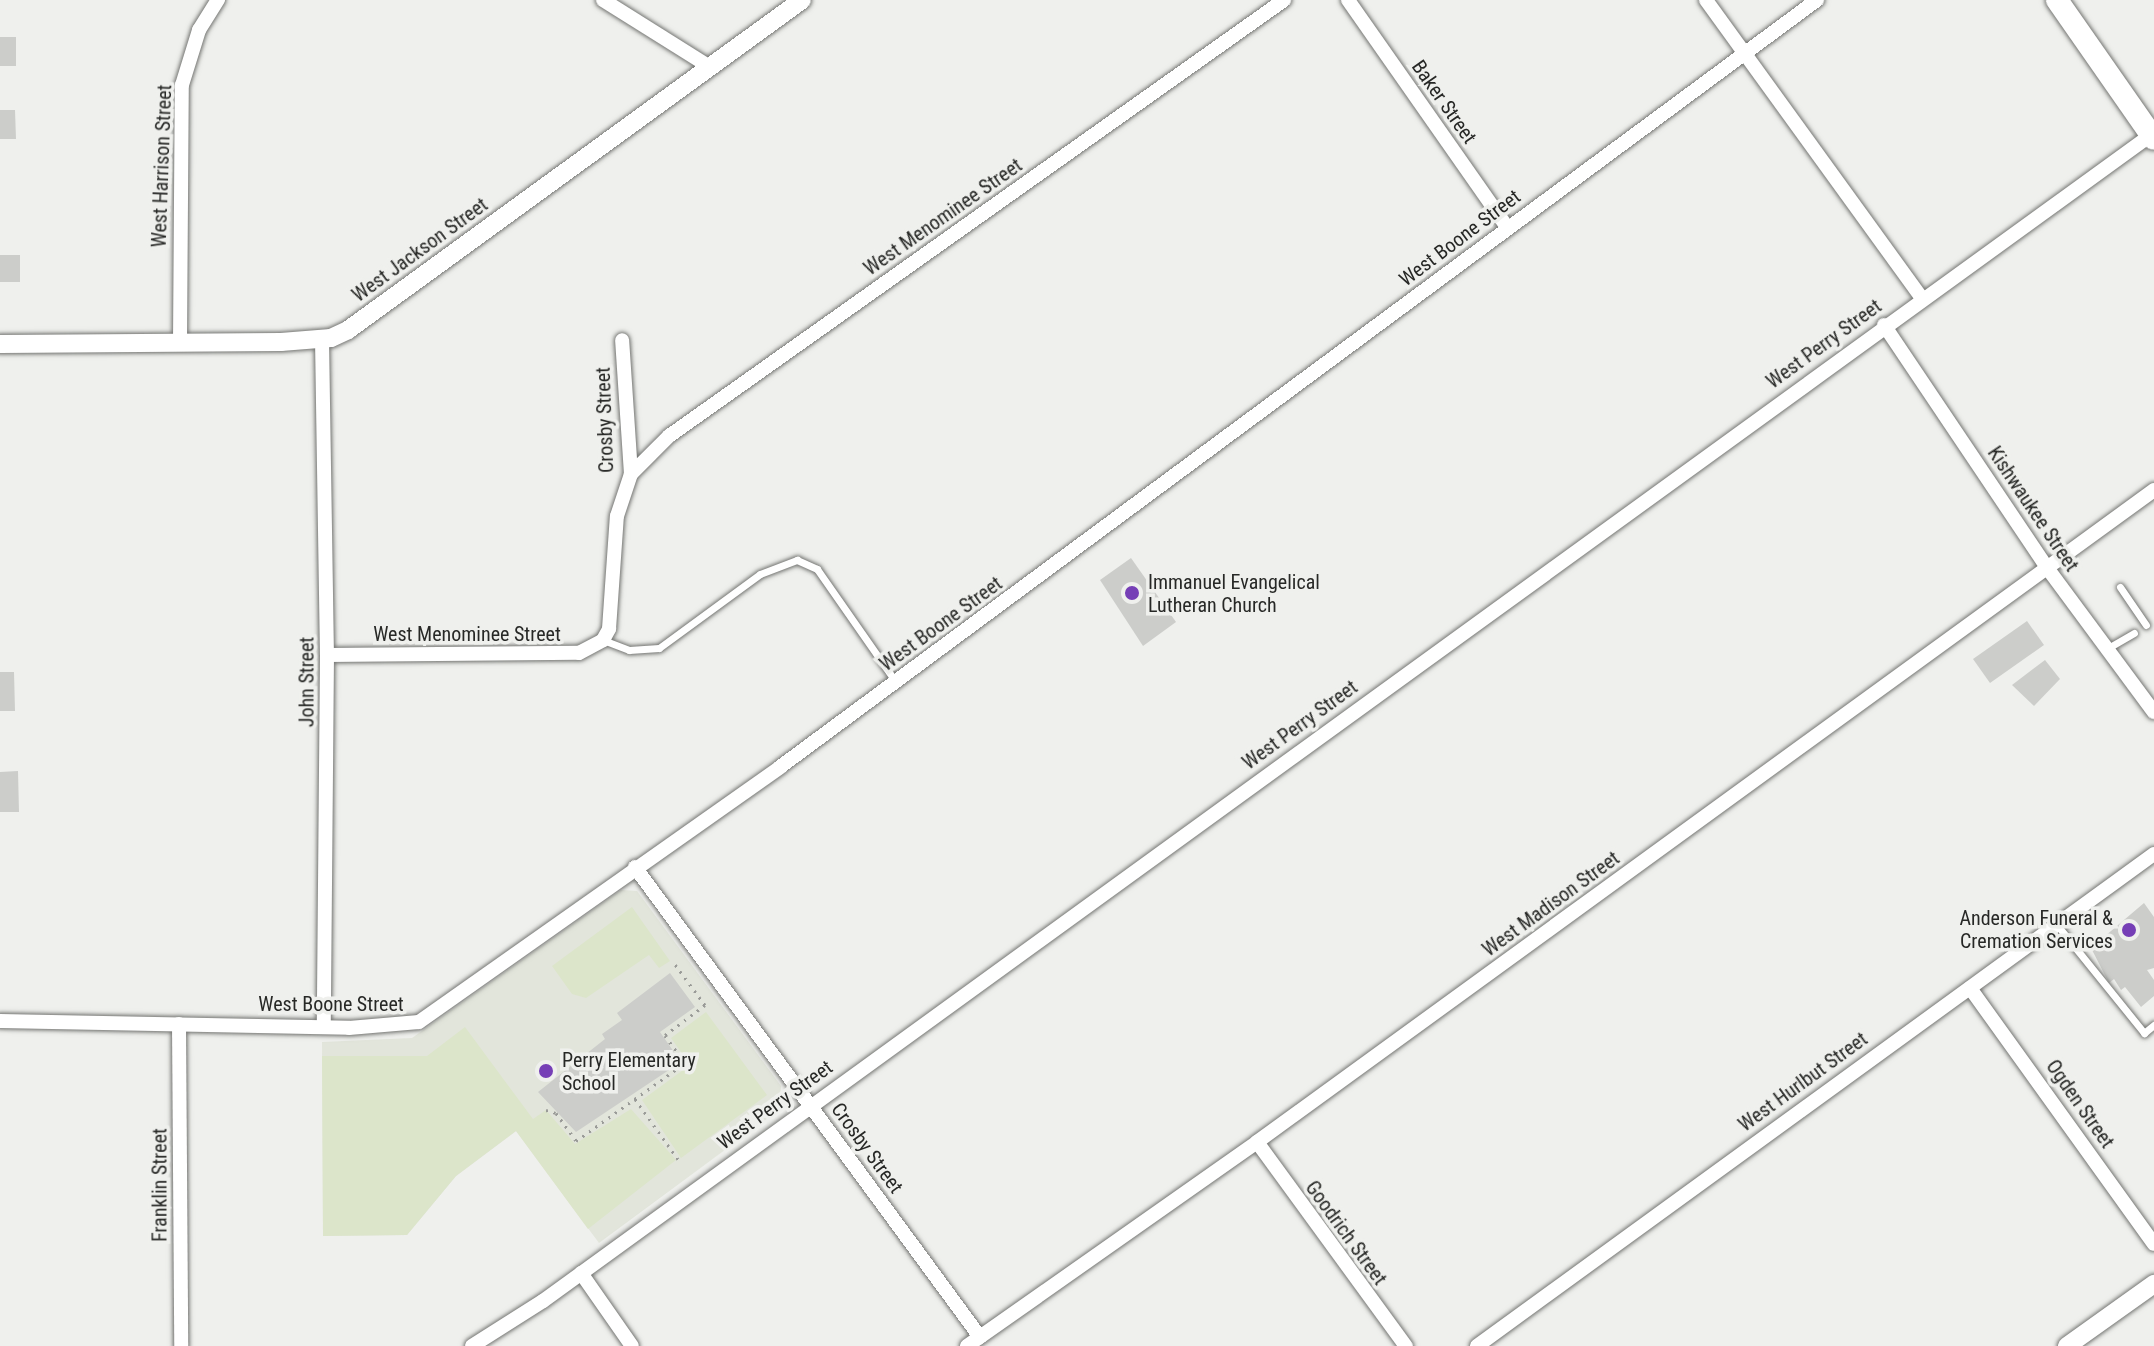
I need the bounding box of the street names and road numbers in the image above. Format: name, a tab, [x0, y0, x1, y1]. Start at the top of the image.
street label: Baker Street	[1407, 56, 1481, 148]
street label: West Harrison Street	[147, 84, 177, 248]
street label: West Menominee Street	[859, 153, 1027, 281]
street label: West Boone Street	[1395, 185, 1525, 291]
street label: West Jackson Street	[348, 193, 492, 307]
street label: West Perry Street	[1762, 294, 1886, 394]
street label: Crosby Street	[591, 367, 619, 473]
street label: Kishwaukee Street	[1982, 442, 2084, 576]
street label: West Boone Street	[875, 572, 1007, 676]
street label: West Menominee Street	[373, 622, 561, 646]
street label: John Street	[295, 637, 319, 727]
street label: West Perry Street	[1238, 675, 1362, 775]
street label: West Madison Street	[1478, 846, 1624, 962]
street label: West Boone Street	[258, 992, 404, 1016]
street label: West Hurlbut Street	[1734, 1027, 1872, 1137]
street label: West Perry Street	[713, 1055, 837, 1155]
street label: Ogden Street	[2041, 1055, 2119, 1153]
street label: Crosby Street	[826, 1098, 908, 1198]
street label: Franklin Street	[148, 1128, 172, 1242]
street label: Goodrich Street	[1300, 1176, 1392, 1290]

